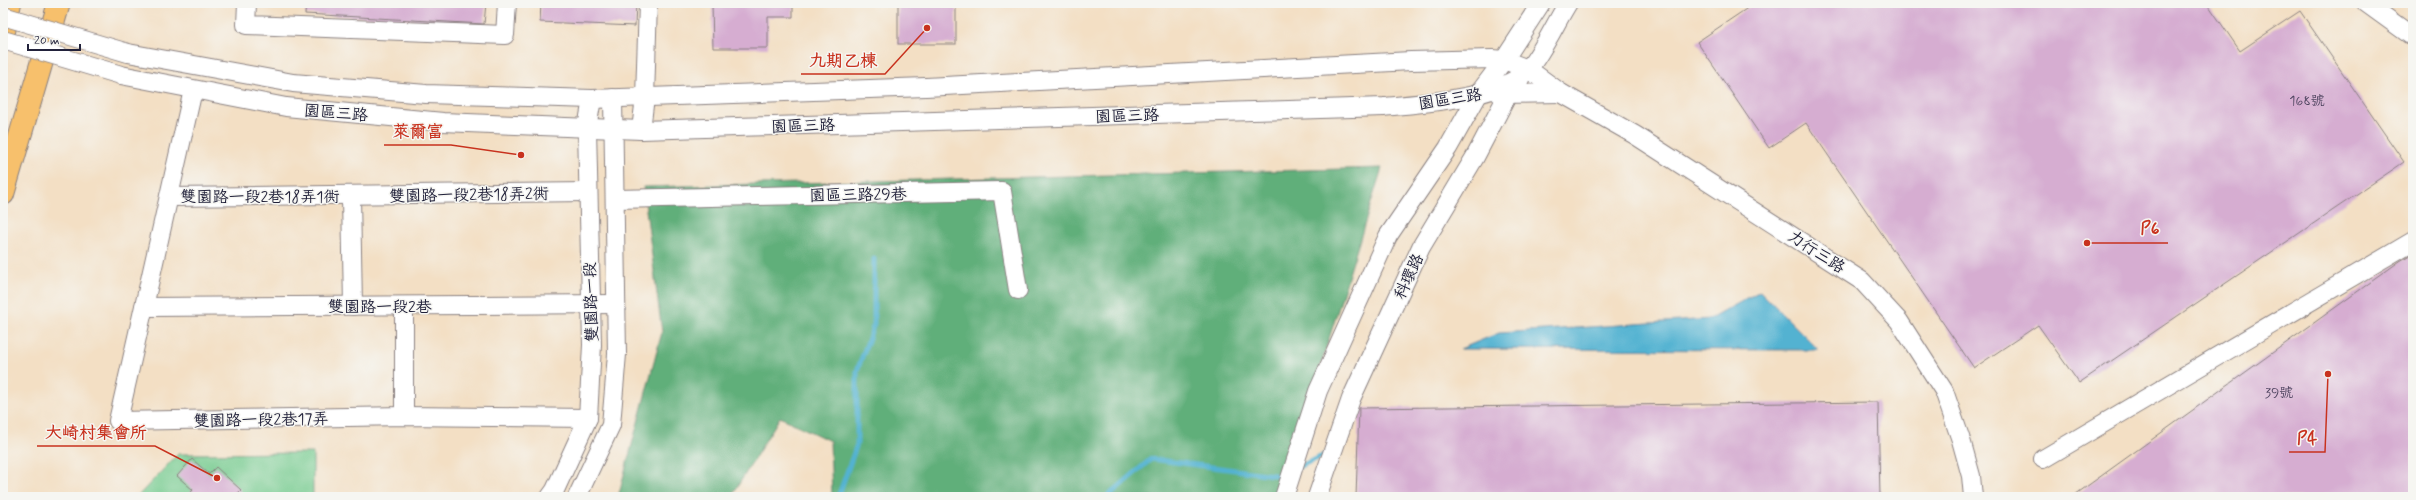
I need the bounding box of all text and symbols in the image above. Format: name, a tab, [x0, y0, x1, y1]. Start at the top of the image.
scale bar	[28, 26, 80, 52]
text: 20 m	[34, 33, 60, 49]
callout: 九期乙棟	[801, 45, 885, 74]
text: 九期乙棟	[809, 50, 878, 72]
street label: 園區三路	[1417, 84, 1483, 115]
house number: 168號	[2289, 92, 2325, 110]
street label: 園區三路	[303, 100, 369, 127]
street label: 園區三路	[1095, 105, 1159, 128]
street label: 園區三路	[771, 115, 835, 138]
callout: 萊爾富	[384, 116, 451, 145]
text: 萊爾富	[393, 121, 444, 143]
street label: 雙園路一段2巷18弄2衖	[389, 184, 549, 207]
street label: 園區三路29巷	[809, 184, 907, 207]
street label: 雙園路一段2巷18弄1衖	[181, 187, 339, 208]
callout: P6	[2133, 214, 2168, 243]
text: P6	[2141, 218, 2160, 240]
street label: 力行三路	[1784, 226, 1849, 278]
street label: 科環路	[1390, 250, 1429, 303]
street label: 雙園路一段	[580, 262, 603, 342]
street label: 雙園路一段2巷	[328, 297, 432, 318]
house number: 39號	[2265, 384, 2293, 402]
street label: 雙園路一段2巷17弄	[193, 409, 329, 432]
callout: 大崎村集會所	[37, 417, 155, 446]
text: 大崎村集會所	[45, 422, 147, 444]
callout: P4	[2289, 423, 2325, 452]
text: P4	[2297, 428, 2317, 450]

